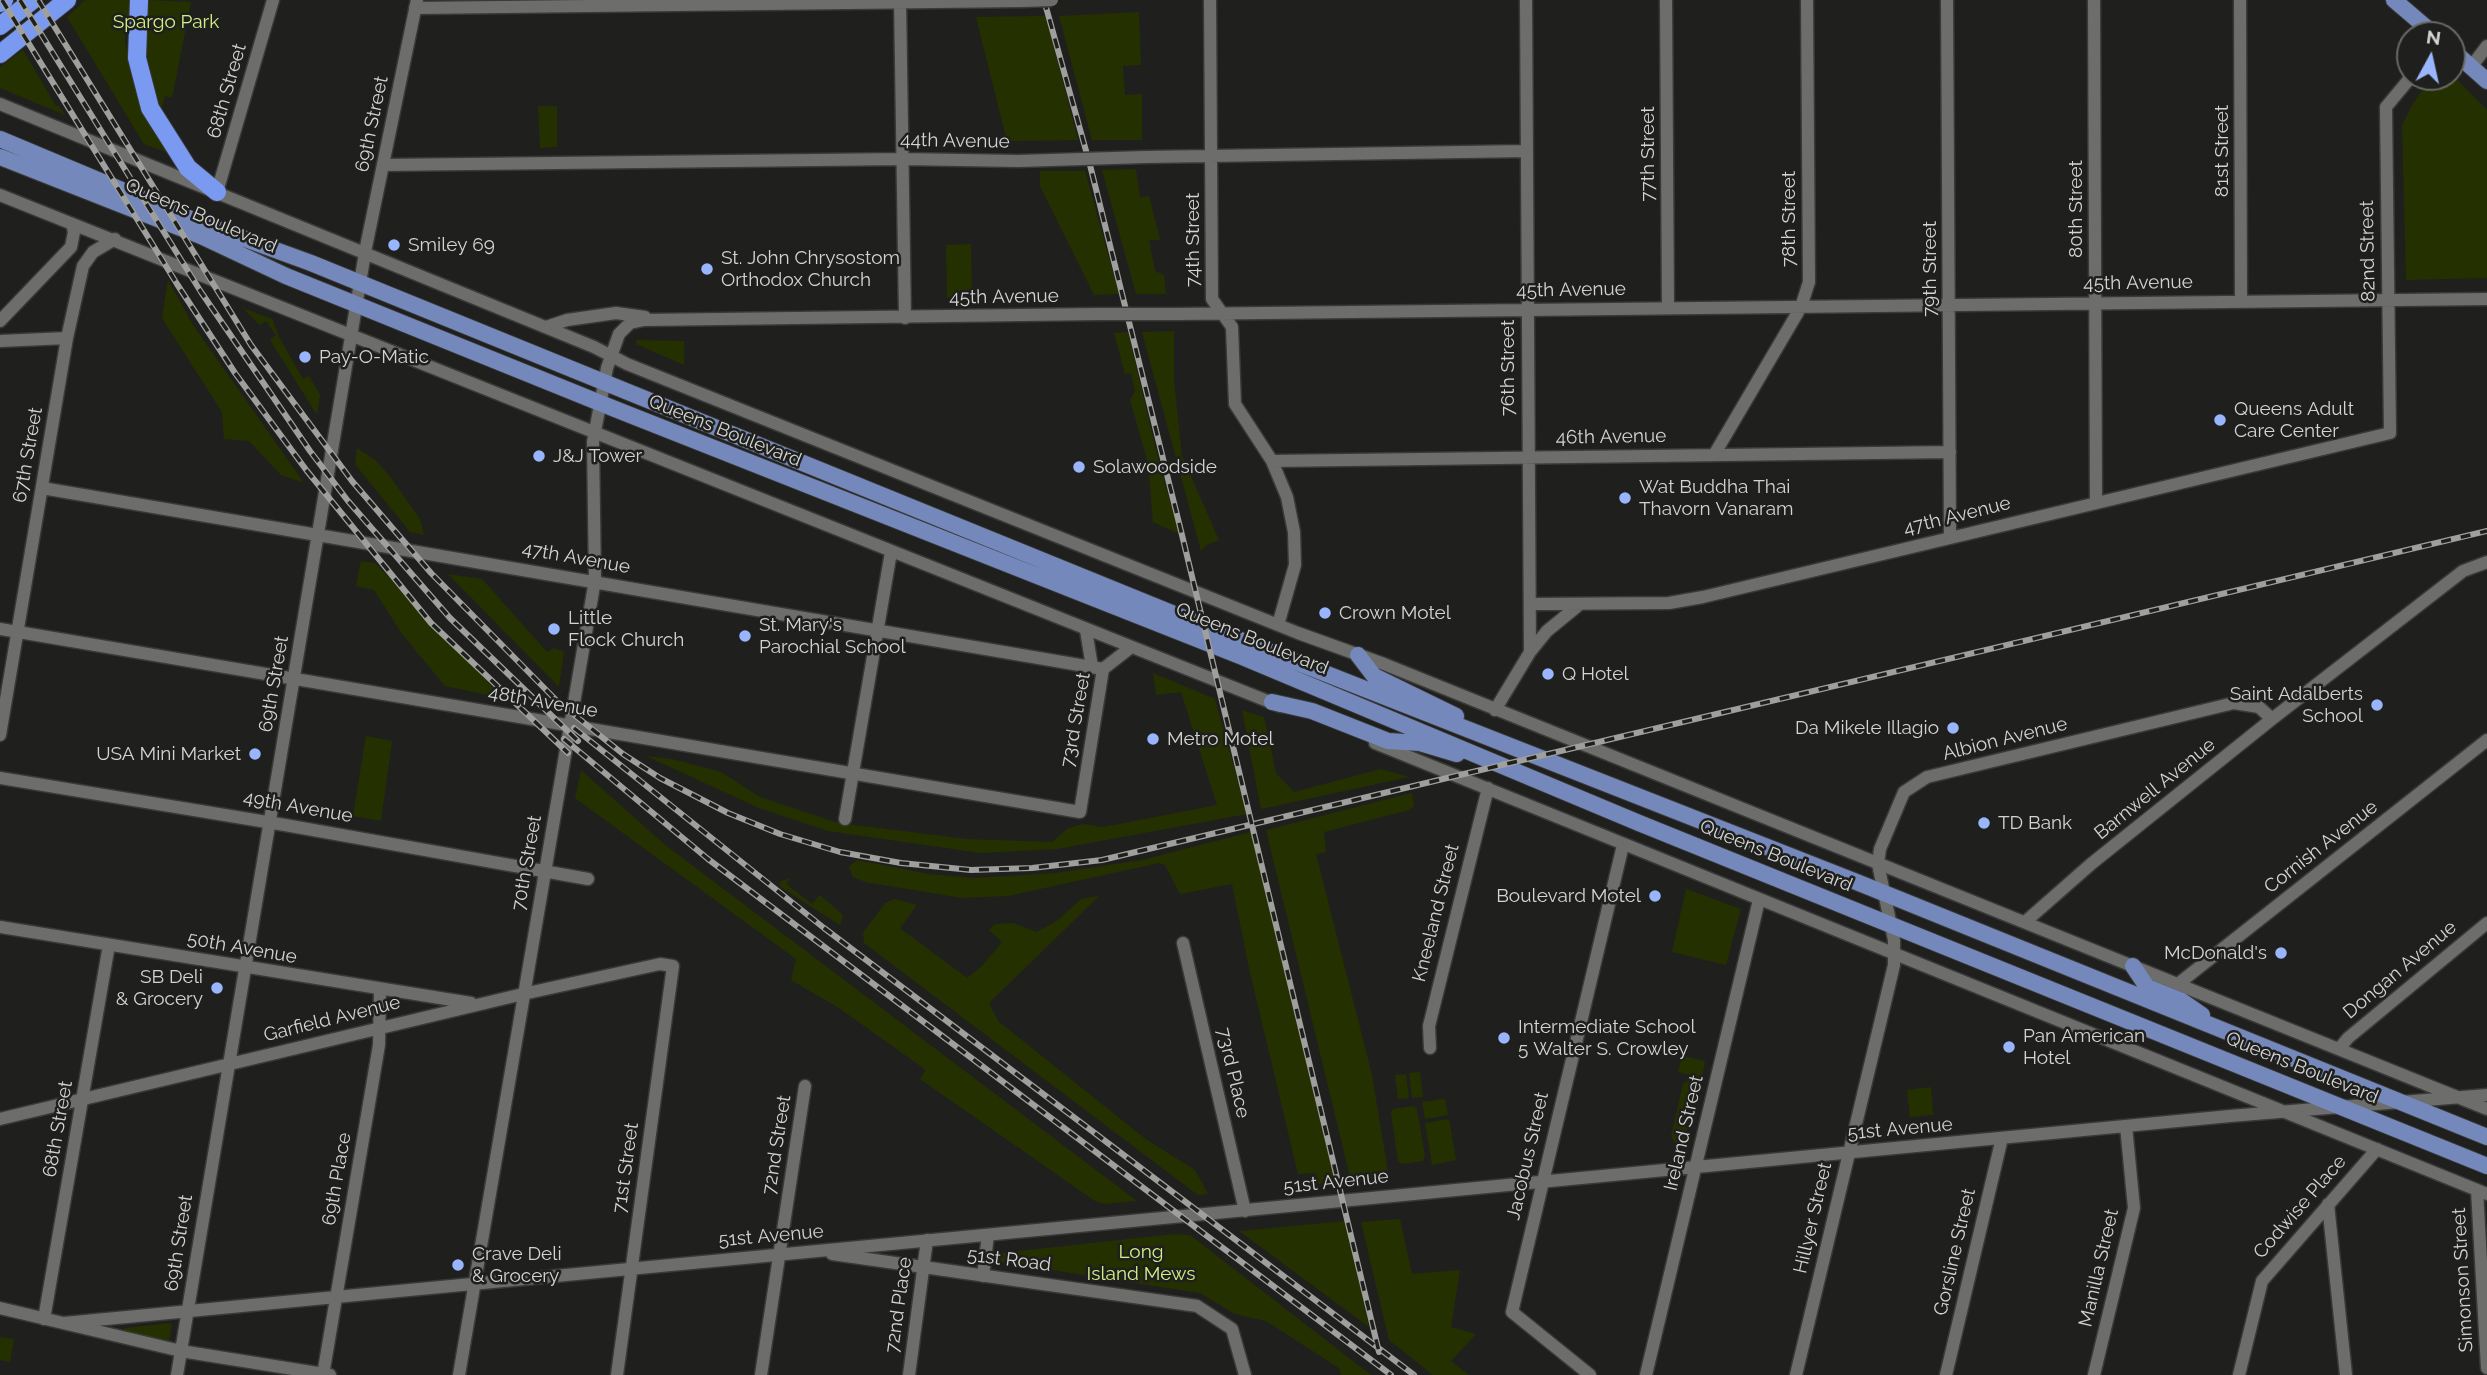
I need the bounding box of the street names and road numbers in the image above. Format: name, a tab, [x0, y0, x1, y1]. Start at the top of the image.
street label: 68th Street	[203, 41, 251, 141]
street label: 69th Street	[351, 74, 393, 174]
street label: 81st Street	[2211, 105, 2233, 197]
street label: 77th Street	[1637, 106, 1659, 202]
street label: 44th Avenue	[900, 129, 1010, 153]
street label: 80th Street	[2065, 160, 2087, 258]
street label: 78th Street	[1778, 171, 1800, 267]
street label: Queens Boulevard	[122, 174, 280, 258]
street label: 74th Street	[1182, 193, 1204, 287]
street label: 82nd Street	[2356, 200, 2380, 302]
street label: 79th Street	[1919, 221, 1941, 317]
street label: 45th Avenue	[2083, 271, 2193, 295]
street label: 45th Avenue	[1516, 278, 1626, 302]
street label: 45th Avenue	[949, 285, 1059, 309]
street label: 76th Street	[1497, 320, 1519, 416]
street label: Queens Boulevard	[645, 390, 805, 472]
street label: 67th Street	[8, 405, 48, 505]
street label: 46th Avenue	[1555, 425, 1667, 449]
street label: 47th Avenue	[1901, 492, 2013, 540]
street label: 47th Avenue	[520, 537, 632, 579]
street label: Queens Boulevard	[1172, 598, 1332, 680]
street label: 69th Street	[254, 634, 294, 734]
street label: 73rd Street	[1056, 671, 1096, 769]
street label: 48th Avenue	[487, 681, 599, 723]
street label: Albion Avenue	[1940, 712, 2070, 766]
street label: Barnwell Avenue	[2090, 733, 2220, 845]
street label: 49th Avenue	[242, 786, 354, 828]
street label: Cornish Avenue	[2260, 796, 2382, 898]
street label: 70th Street	[507, 813, 547, 913]
street label: Queens Boulevard	[1696, 815, 1856, 897]
street label: Kneeland Street	[1408, 842, 1464, 984]
street label: Dongan Avenue	[2339, 916, 2461, 1024]
street label: 50th Avenue	[185, 927, 299, 969]
street label: Garfield Avenue	[261, 991, 403, 1047]
street label: 73rd Place	[1212, 1026, 1254, 1120]
street label: Queens Boulevard	[2222, 1027, 2382, 1109]
street label: Ireland Street	[1660, 1073, 1708, 1193]
street label: 68th Street	[38, 1079, 78, 1179]
street label: Jacobus Street	[1502, 1090, 1554, 1222]
street label: 72nd Street	[758, 1094, 796, 1196]
street label: 51st Avenue	[1846, 1113, 1954, 1145]
street label: 71st Street	[608, 1121, 644, 1215]
street label: 69th Place	[318, 1131, 356, 1227]
street label: Codwise Place	[2249, 1151, 2351, 1263]
street label: Hillyer Street	[1789, 1160, 1837, 1276]
street label: 51st Avenue	[1282, 1165, 1390, 1199]
street label: Gorsline Street	[1929, 1186, 1981, 1318]
street label: 69th Street	[160, 1193, 198, 1293]
street label: Manilla Street	[2074, 1207, 2124, 1329]
street label: Simonson Street	[2448, 1207, 2478, 1353]
street label: 51st Avenue	[717, 1220, 825, 1252]
street label: 51st Road	[966, 1244, 1052, 1276]
street label: 72nd Place	[881, 1256, 917, 1354]

